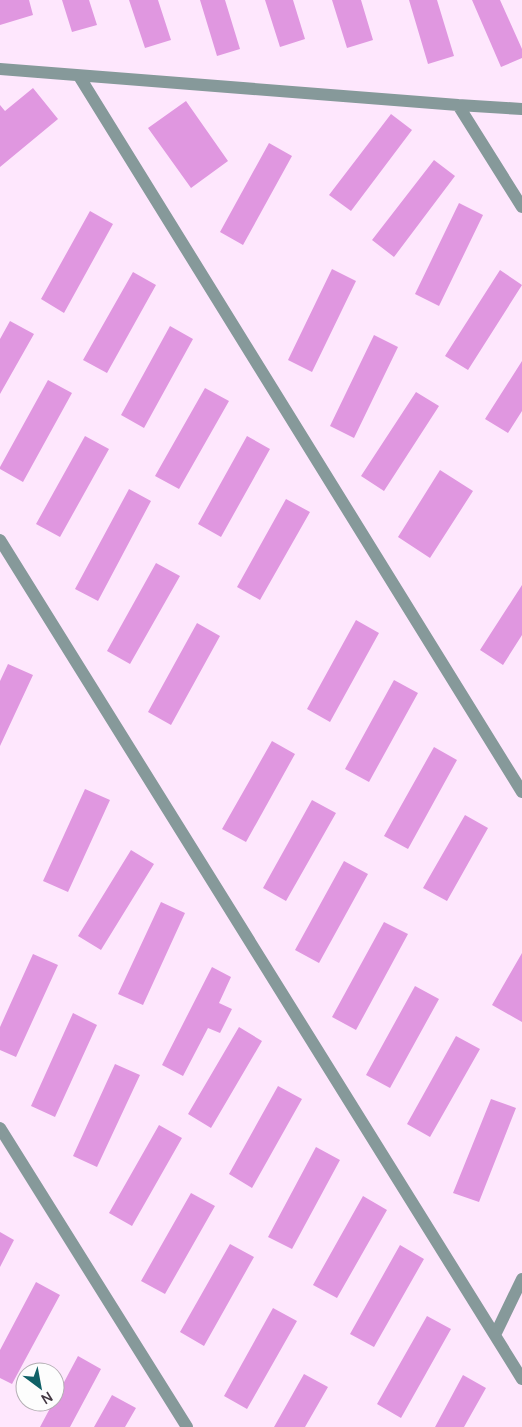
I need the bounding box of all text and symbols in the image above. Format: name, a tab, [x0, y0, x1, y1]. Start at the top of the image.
north arrow	[15, 1362, 65, 1412]
text: N	[38, 1388, 56, 1409]

